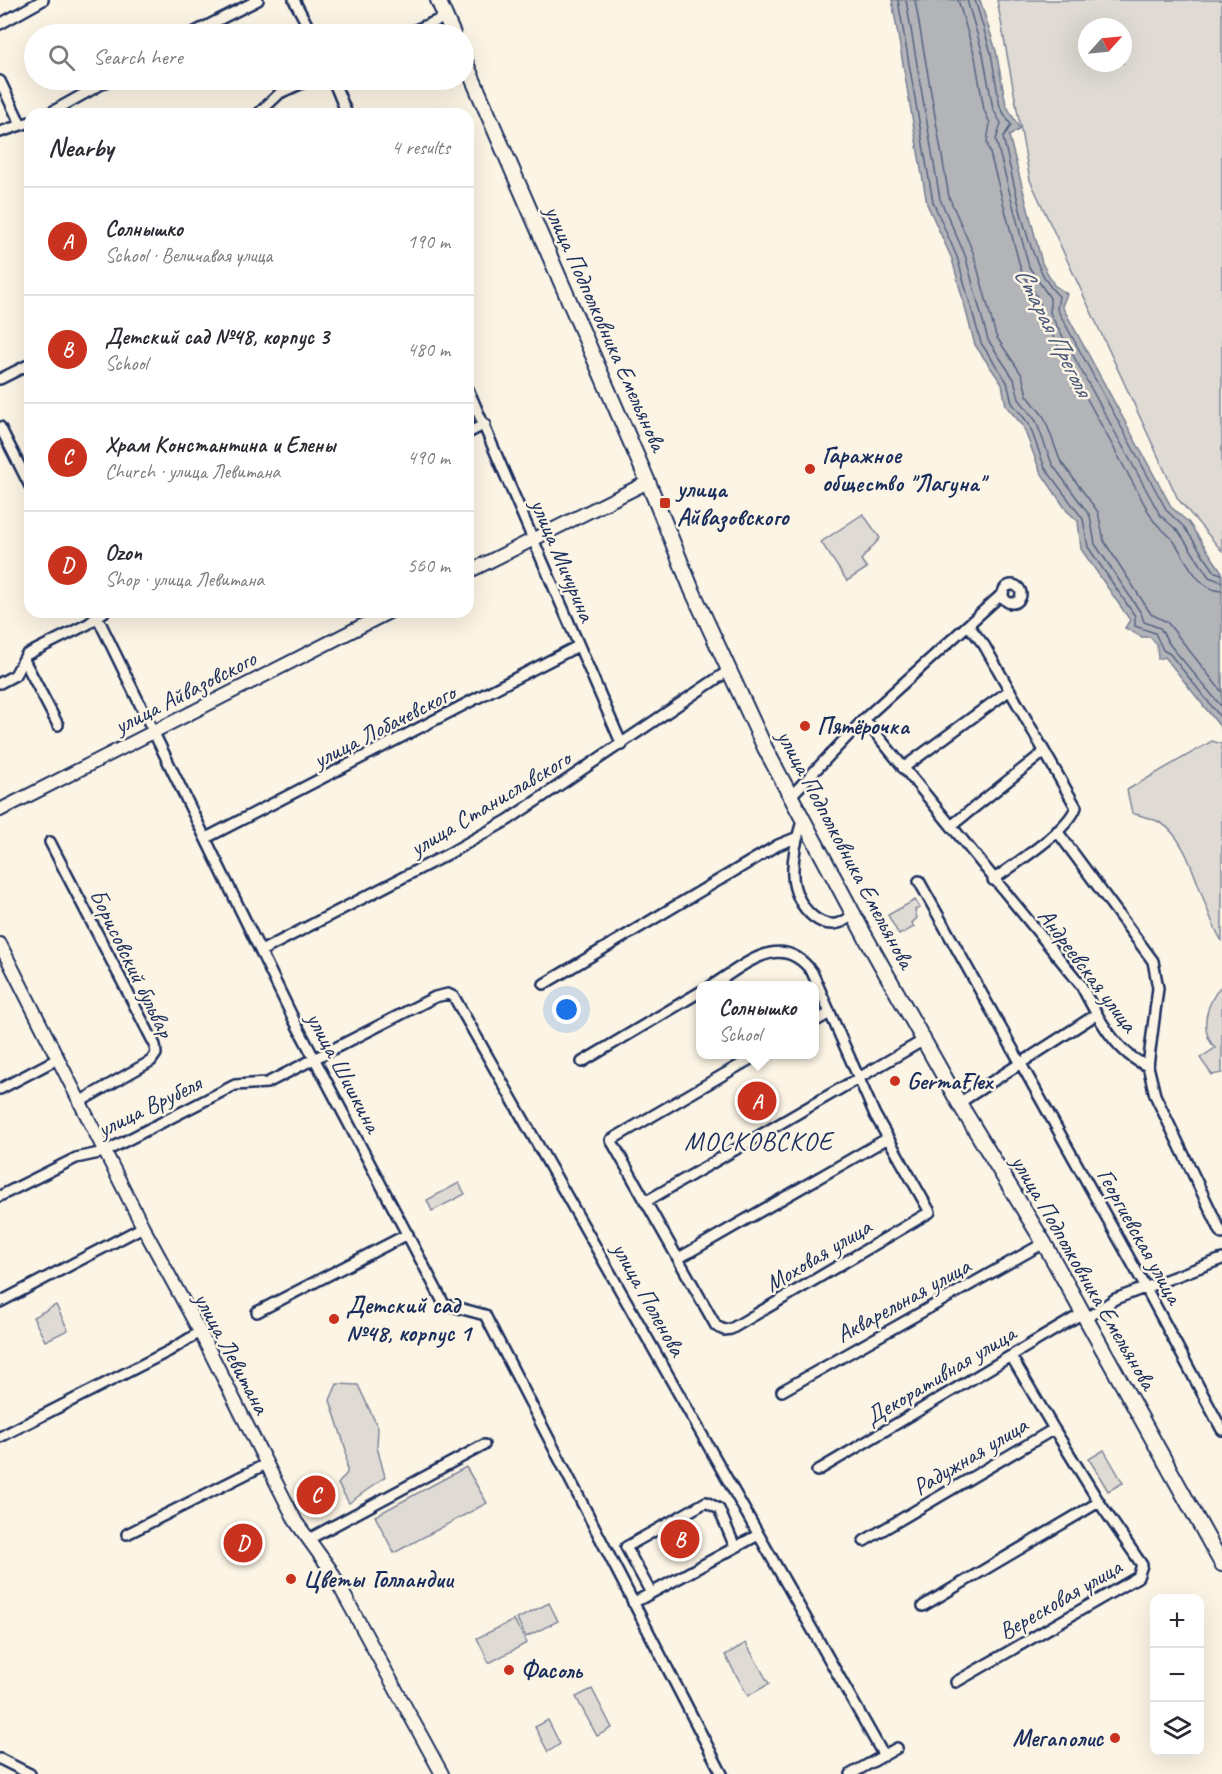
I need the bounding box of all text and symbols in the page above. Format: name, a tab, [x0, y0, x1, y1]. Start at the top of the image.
north arrow	[1078, 18, 1132, 72]
search box	[24, 24, 474, 90]
icon: search	[45, 41, 78, 74]
text: Search here	[93, 43, 183, 71]
text: Nearby	[48, 131, 113, 164]
text: 4 results	[391, 135, 450, 160]
street label: улица Подполковника Емельянова	[537, 198, 675, 458]
text: Солнышко	[105, 215, 183, 243]
text: A	[62, 229, 73, 254]
text: 190 m	[407, 229, 450, 254]
text: School · Величавая улица	[105, 243, 272, 268]
water label: Старая Преголя	[1007, 261, 1102, 405]
text: Детский сад №48, корпус 3	[105, 323, 329, 351]
text: B	[62, 337, 73, 362]
text: 480 m	[407, 337, 450, 362]
text: School	[105, 351, 148, 376]
text: Храм Константина и Елены	[105, 431, 335, 459]
place label: Гаражное общество "Лагуна"	[822, 440, 990, 498]
text: C	[63, 445, 72, 470]
text: 490 m	[407, 445, 450, 470]
text: Church · улица Левитана	[105, 459, 280, 484]
marker: Гаражное общество "Лагуна"	[803, 462, 817, 476]
place label: улица Айвазовского	[675, 474, 791, 533]
street label: улица Мичурина	[523, 492, 603, 627]
marker: улица Айвазовского	[658, 496, 672, 510]
text: Ozon	[105, 539, 142, 567]
text: D	[62, 553, 73, 578]
text: 560 m	[407, 553, 450, 578]
text: Shop · улица Левитана	[105, 567, 264, 592]
street label: улица Айвазовского	[107, 643, 262, 741]
street label: улица Лобачевского	[306, 676, 462, 776]
place label: Пятёрочка	[817, 711, 910, 741]
marker: Пятёрочка	[798, 719, 812, 733]
street label: улица Подполковника Емельянова	[769, 723, 923, 975]
street label: улица Станиславского	[403, 742, 578, 864]
street label: Борисовский бульвар	[83, 884, 182, 1044]
street label: Андреевская улица	[1032, 902, 1145, 1039]
popup	[696, 981, 819, 1059]
text: Солнышко	[719, 994, 796, 1022]
your location	[552, 995, 581, 1024]
street label: улица Шишкина	[299, 1005, 389, 1139]
text: School	[719, 1022, 762, 1047]
place label: GermaFlex	[907, 1066, 994, 1096]
street label: улица Врубеля	[90, 1067, 207, 1145]
marker: GermaFlex	[888, 1074, 902, 1088]
pin: A	[738, 1078, 777, 1124]
district label: МОСКОВСКОЕ	[684, 1125, 835, 1158]
street label: улица Подполковника Емельянова	[1003, 1147, 1165, 1397]
street label: Георгиевская улица	[1090, 1163, 1191, 1311]
street label: Моховая улица	[759, 1211, 878, 1298]
street label: улица Поленова	[604, 1235, 693, 1363]
street label: Акварельная улица	[831, 1250, 977, 1349]
street label: улица Левитана	[186, 1285, 277, 1420]
place label: Детский сад №48, корпус 1	[346, 1290, 474, 1348]
marker: Детский сад №48, корпус 1	[327, 1312, 341, 1326]
street label: Декоративная улица	[859, 1317, 1023, 1432]
street label: Радужная улица	[907, 1409, 1034, 1502]
pin: C	[296, 1472, 336, 1518]
pin: B	[660, 1516, 700, 1562]
pin: D	[224, 1520, 262, 1566]
street label: Вересковая улица	[993, 1551, 1128, 1646]
place label: Цветы Голландии	[303, 1564, 455, 1594]
marker: Цветы Голландии	[284, 1572, 298, 1586]
map controls	[1150, 1594, 1204, 1756]
button: +	[1150, 1594, 1204, 1648]
button: −	[1150, 1648, 1204, 1702]
place label: Фасоль	[521, 1655, 584, 1685]
marker: Фасоль	[502, 1663, 516, 1677]
button: layers	[1150, 1702, 1204, 1756]
place label: Мегаполис	[1013, 1723, 1104, 1753]
marker: Мегаполис	[1108, 1731, 1122, 1745]

